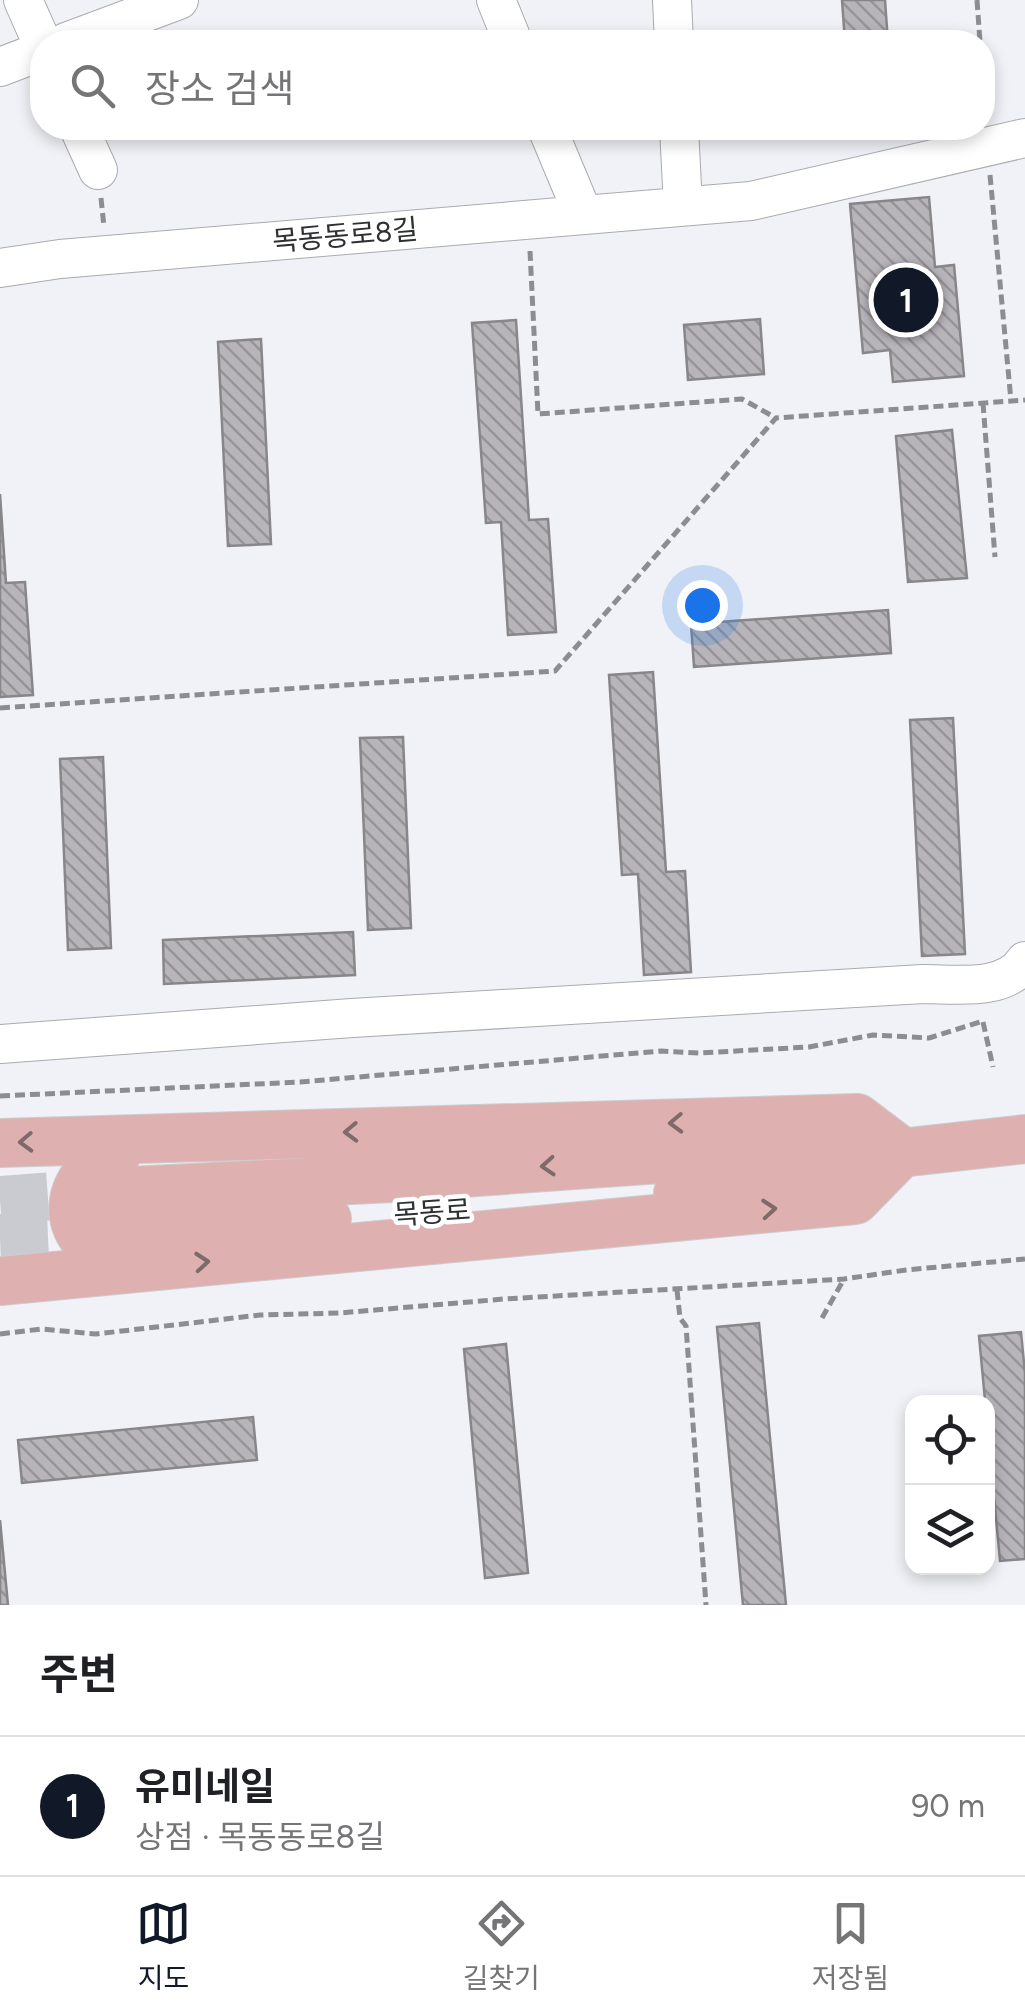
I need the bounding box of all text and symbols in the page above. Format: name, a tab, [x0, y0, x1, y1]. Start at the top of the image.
search box	[30, 30, 995, 140]
icon: search	[65, 58, 120, 113]
text: 장소 검색	[145, 66, 294, 112]
street label: 목동동로8길	[271, 212, 419, 258]
pin: 1	[874, 262, 938, 338]
your location	[677, 580, 728, 631]
one-way arrow	[667, 1112, 683, 1133]
one-way arrow	[343, 1122, 358, 1143]
one-way arrow	[18, 1131, 34, 1152]
one-way arrow	[540, 1155, 556, 1177]
street label: 목동로	[392, 1192, 472, 1232]
one-way arrow	[762, 1198, 778, 1220]
one-way arrow	[194, 1252, 210, 1274]
map controls	[905, 1395, 995, 1575]
button: locate	[905, 1395, 995, 1485]
button: layers	[905, 1485, 995, 1575]
text: 주변	[40, 1649, 117, 1700]
text: 유미네일	[135, 1764, 275, 1810]
text: 1	[66, 1787, 79, 1825]
text: 90 m	[911, 1787, 985, 1825]
text: 상점 · 목동동로8길	[135, 1818, 385, 1856]
tab: 지도	[136, 1896, 191, 1996]
tab: 길찾기	[463, 1896, 540, 1996]
tab: 저장됨	[812, 1896, 889, 1996]

